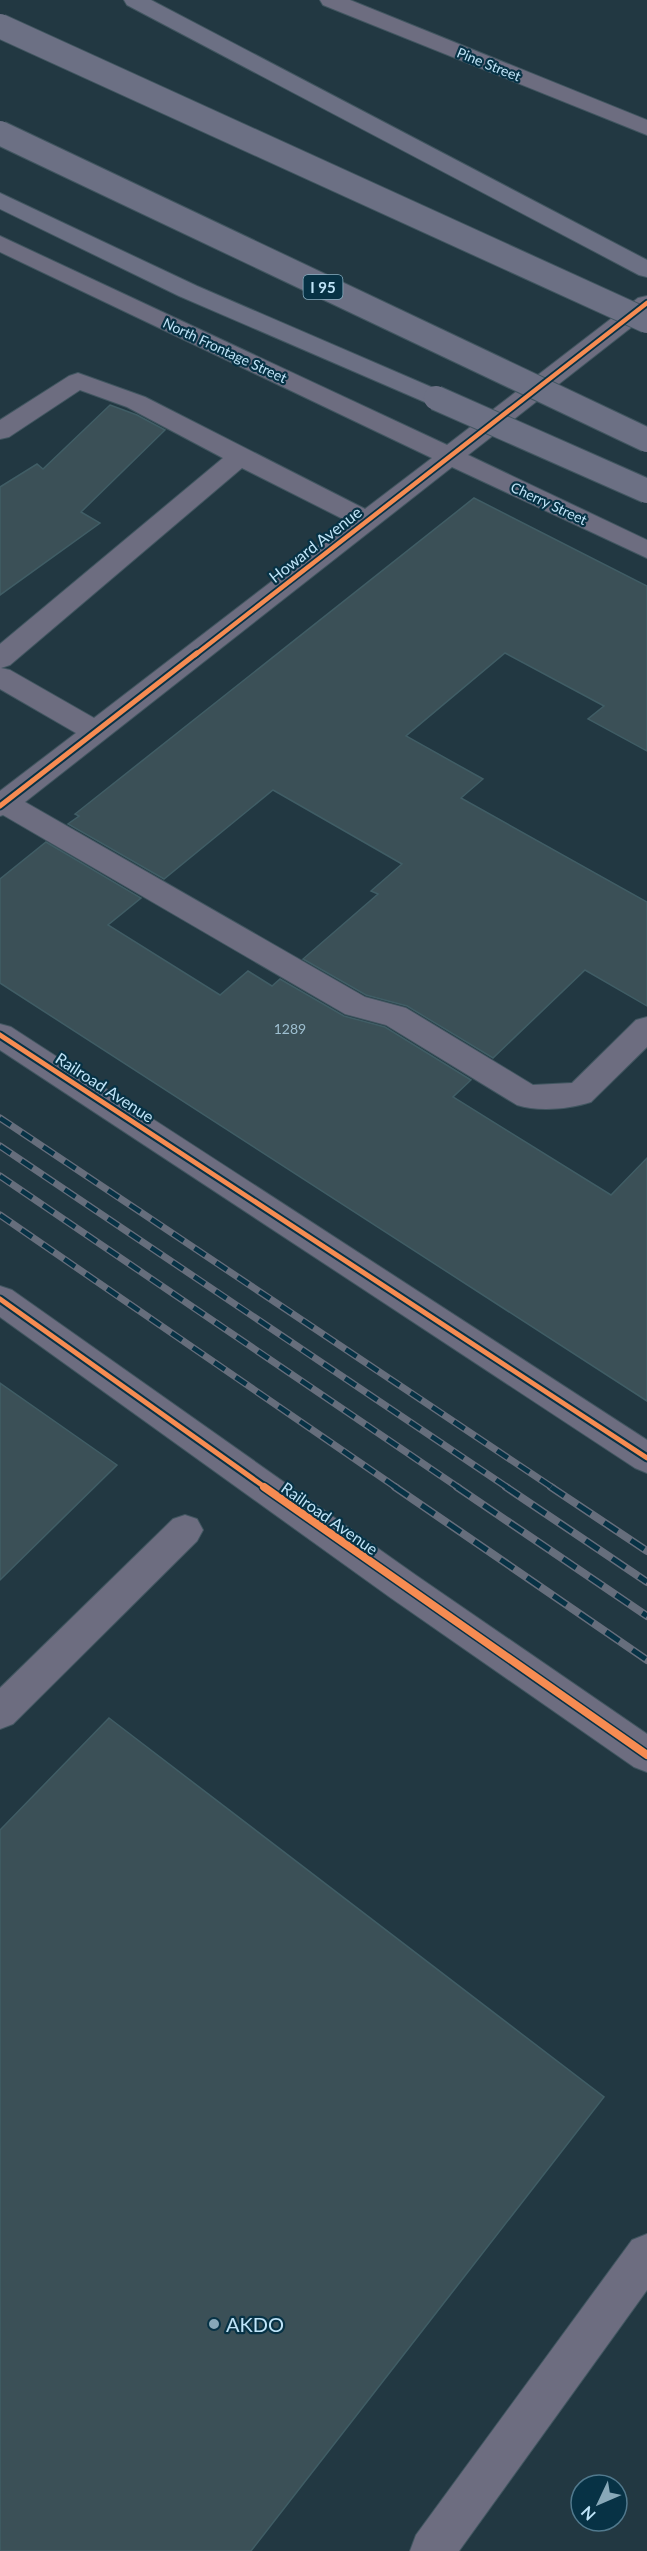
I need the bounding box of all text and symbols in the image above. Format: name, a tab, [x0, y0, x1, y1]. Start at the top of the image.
street label: Pine Street	[455, 43, 523, 85]
road number: I 95	[304, 275, 342, 299]
street label: North Frontage Street	[160, 314, 290, 386]
street label: Cherry Street	[508, 478, 590, 528]
street label: Howard Avenue	[265, 502, 365, 586]
house number: 1289	[274, 1020, 306, 1037]
street label: Railroad Avenue	[52, 1048, 158, 1126]
street label: Railroad Avenue	[278, 1478, 382, 1558]
place label: AKDO	[226, 2312, 284, 2336]
marker: AKDO	[207, 2317, 221, 2331]
north arrow	[569, 2473, 629, 2533]
text: N	[577, 2503, 599, 2525]

